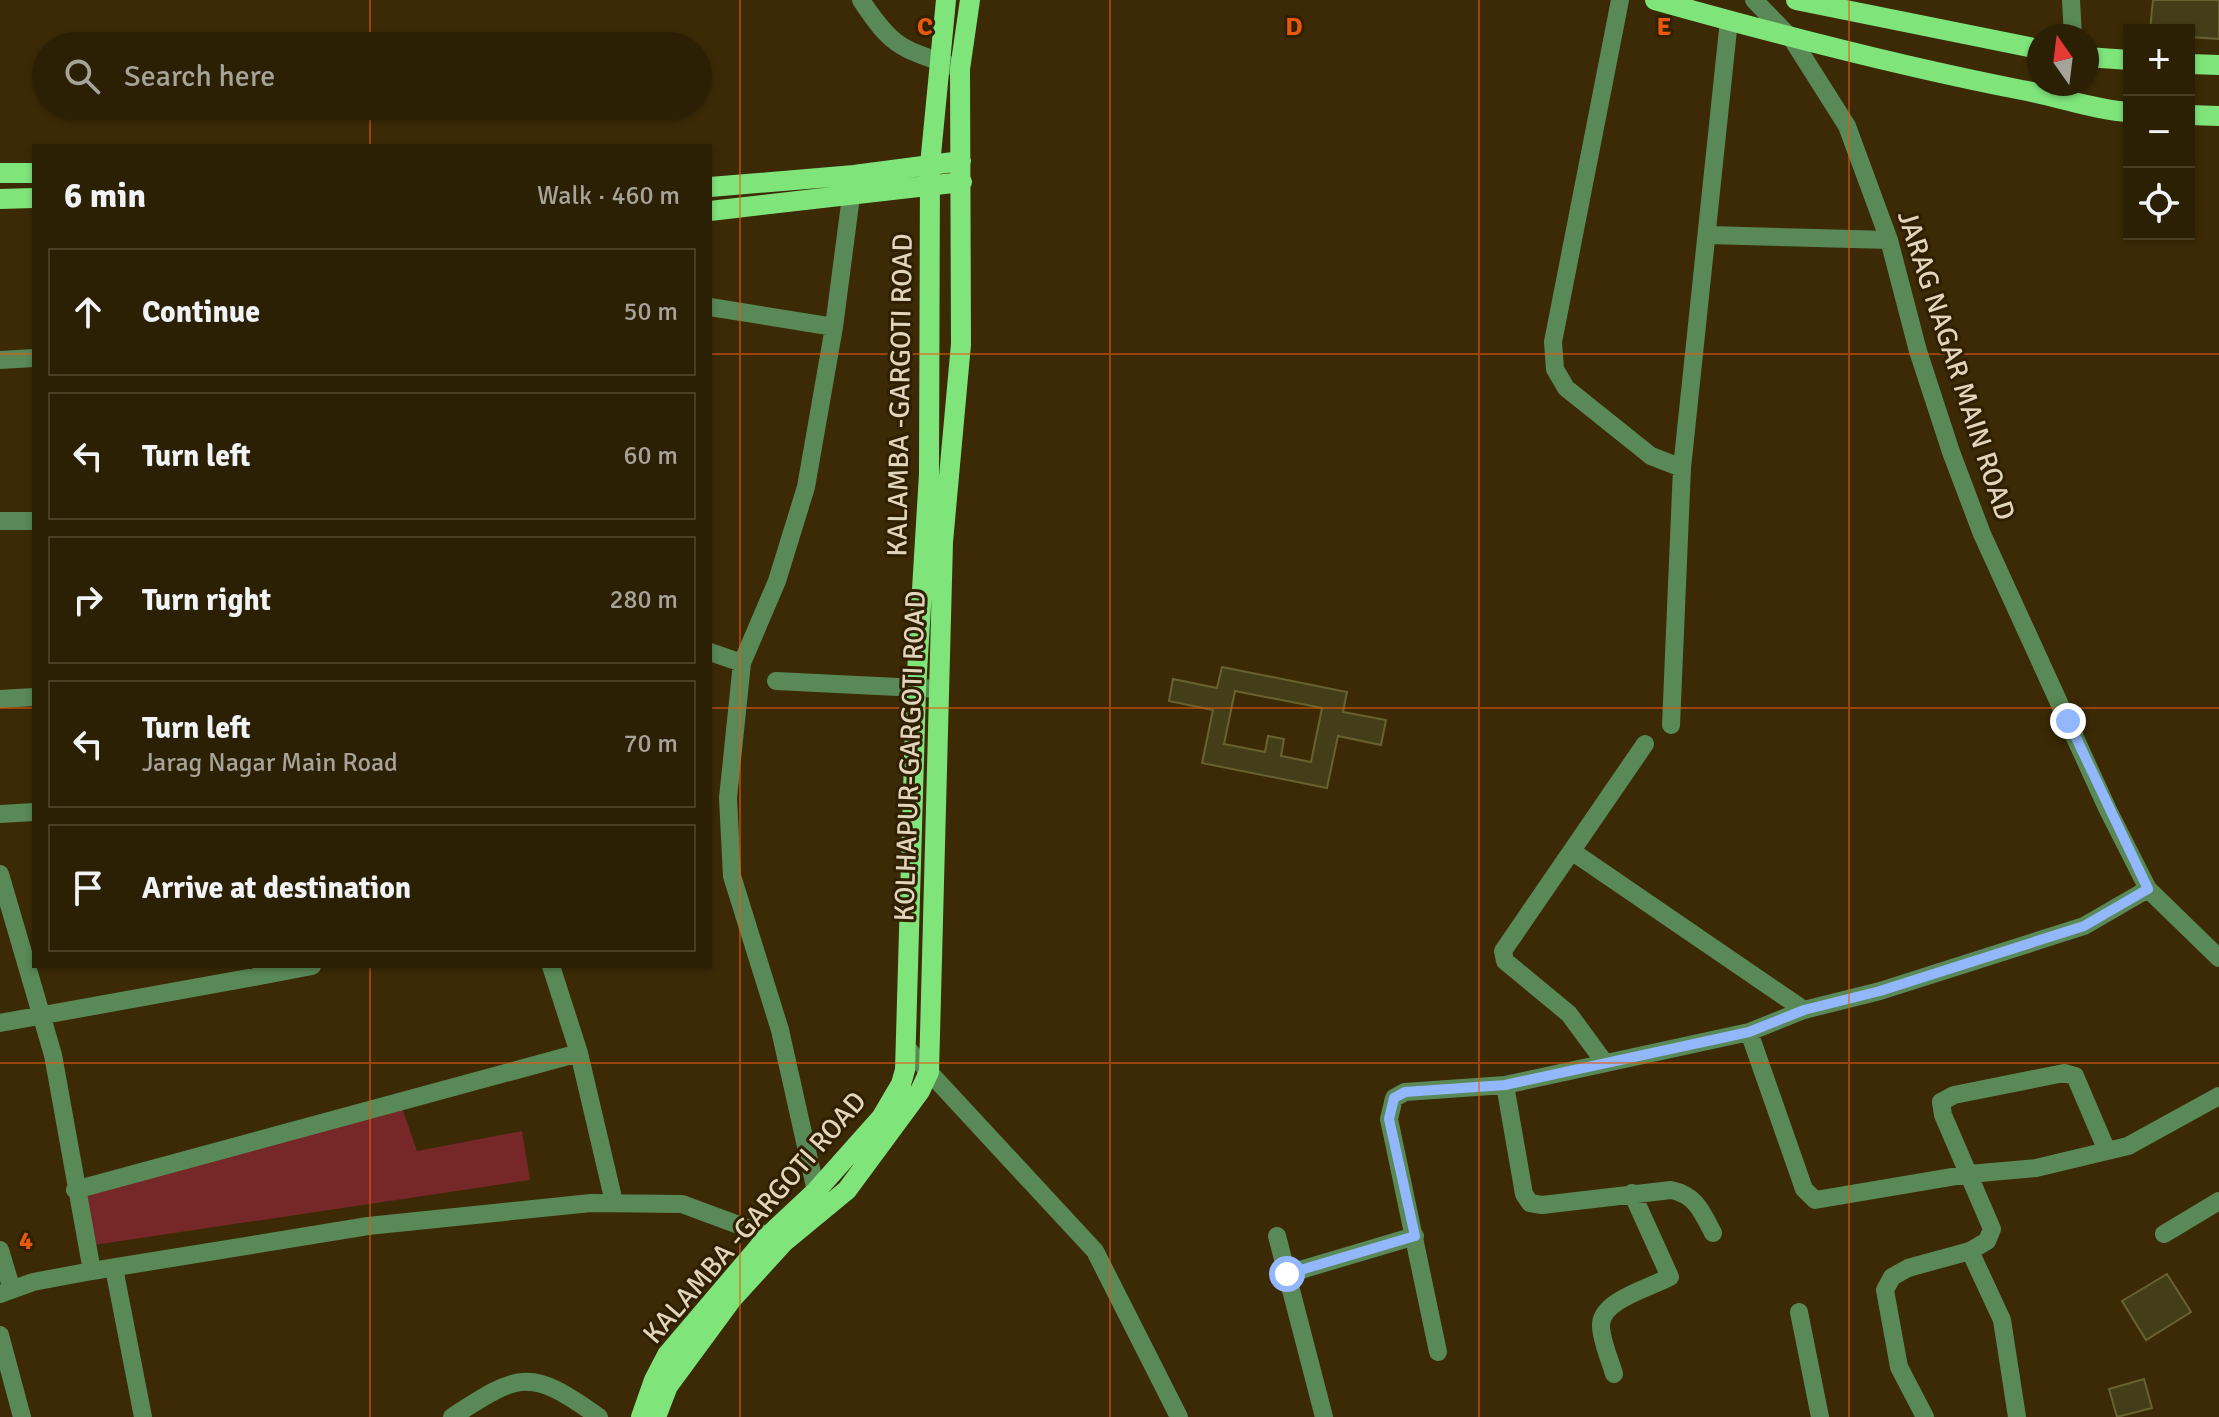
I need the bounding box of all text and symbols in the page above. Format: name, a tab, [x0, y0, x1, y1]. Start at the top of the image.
text: C	[917, 11, 933, 43]
text: D	[1285, 11, 1303, 43]
text: E	[1657, 11, 1671, 43]
north arrow	[2027, 24, 2099, 96]
map controls	[2123, 24, 2195, 240]
button: +	[2123, 24, 2195, 96]
search box	[32, 32, 712, 120]
icon: search	[60, 54, 104, 98]
text: Search here	[124, 58, 275, 95]
button: −	[2123, 96, 2195, 168]
button: locate	[2123, 168, 2195, 240]
text: 6 min	[64, 175, 146, 217]
text: Walk · 460 m	[537, 180, 680, 212]
street label: JARAG NAGAR MAIN ROAD	[1890, 206, 2022, 524]
street label: KALAMBA -GARGOTI ROAD	[880, 233, 920, 557]
icon: ahead	[66, 290, 110, 334]
text: Continue	[142, 294, 260, 331]
text: 50 m	[623, 296, 678, 328]
icon: left	[66, 434, 110, 478]
text: Turn left	[142, 438, 251, 475]
text: 60 m	[623, 440, 678, 472]
icon: right	[66, 578, 110, 622]
text: Turn right	[142, 582, 271, 619]
text: 280 m	[609, 584, 678, 616]
street label: KOLHAPUR-GARGOTI ROAD	[887, 590, 933, 922]
route end	[2050, 703, 2086, 739]
text: Turn left	[142, 710, 251, 747]
icon: left	[66, 722, 110, 766]
text: 70 m	[623, 728, 678, 760]
text: Jarag Nagar Main Road	[142, 747, 398, 779]
icon: arrive	[66, 866, 110, 910]
text: Arrive at destination	[142, 870, 411, 907]
street label: KALAMBA -GARGOTI ROAD	[636, 1085, 874, 1351]
text: 4	[19, 1225, 33, 1257]
route start	[1269, 1256, 1305, 1292]

